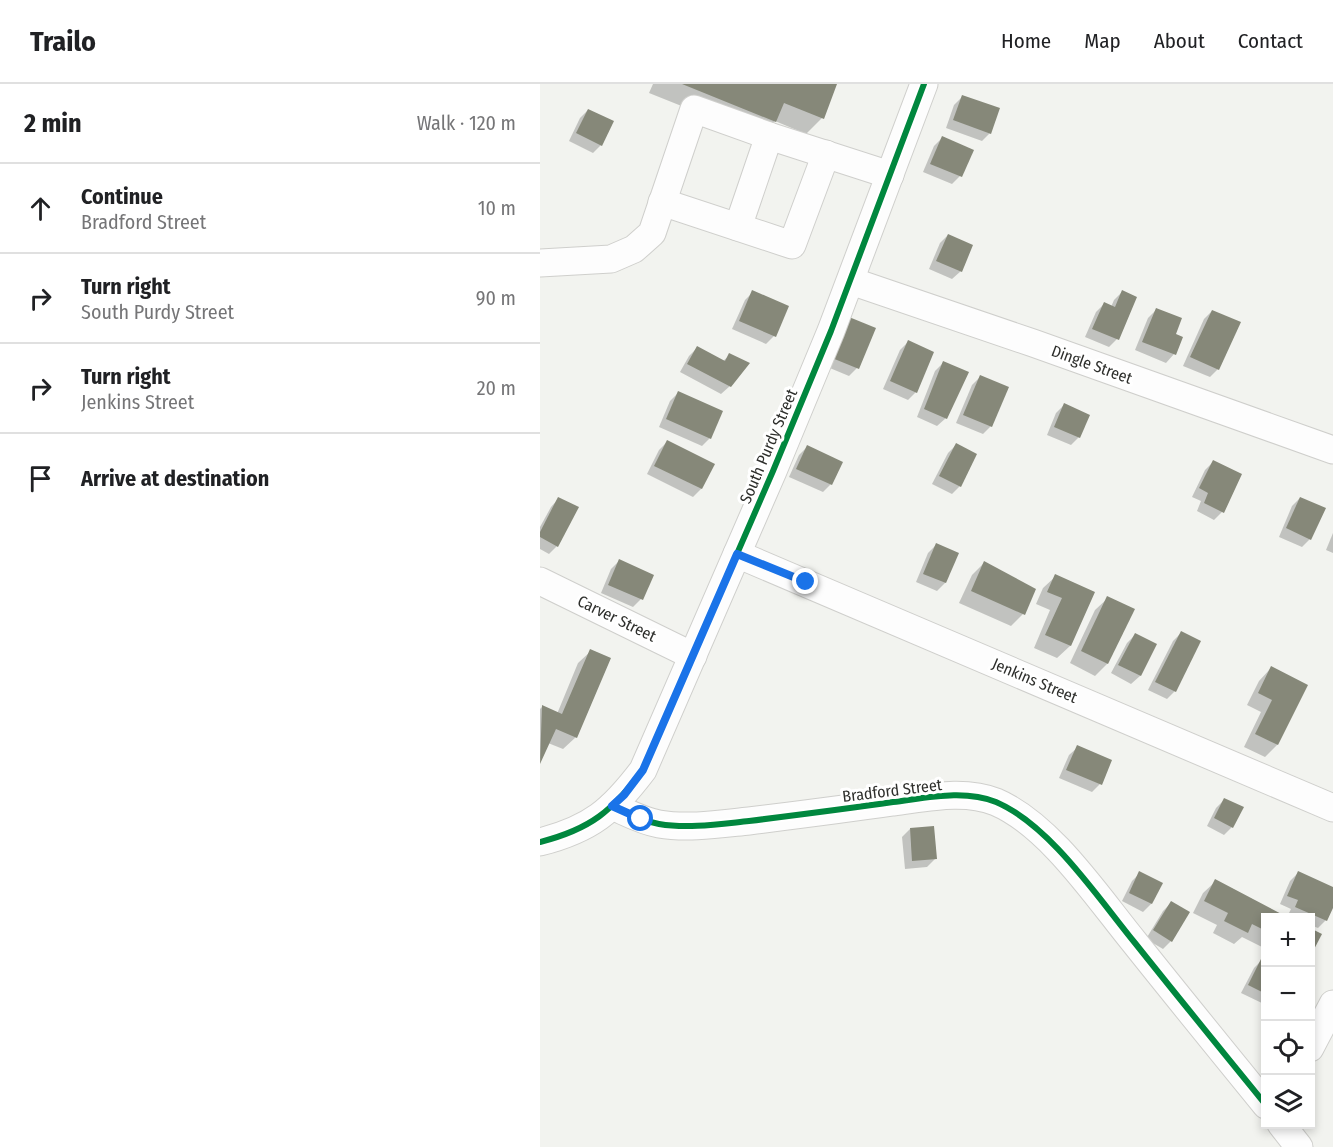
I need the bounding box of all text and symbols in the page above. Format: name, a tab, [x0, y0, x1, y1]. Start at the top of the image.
text: Trailo	[30, 25, 96, 58]
text: Home	[1001, 28, 1051, 54]
text: Map	[1084, 28, 1121, 54]
text: About	[1154, 28, 1205, 54]
text: Contact	[1238, 28, 1303, 54]
text: 2 min	[24, 108, 82, 139]
text: Walk · 120 m	[417, 111, 516, 135]
text: Continue	[81, 183, 163, 210]
icon: ahead	[24, 192, 57, 225]
text: 10 m	[478, 196, 516, 220]
text: Bradford Street	[81, 210, 206, 234]
text: Turn right	[81, 273, 170, 300]
icon: right	[24, 282, 57, 315]
text: 90 m	[476, 286, 516, 310]
text: South Purdy Street	[81, 300, 234, 324]
street label: Dingle Street	[1049, 341, 1135, 388]
text: Turn right	[81, 363, 170, 390]
icon: right	[24, 372, 57, 405]
text: 20 m	[477, 376, 516, 400]
street label: South Purdy Street	[736, 385, 801, 506]
text: Jenkins Street	[81, 390, 194, 414]
icon: arrive	[24, 462, 57, 495]
text: Arrive at destination	[81, 465, 269, 492]
route end	[792, 568, 818, 594]
street label: Carver Street	[574, 591, 660, 646]
street label: Jenkins Street	[989, 654, 1081, 707]
street label: Bradford Street	[841, 775, 944, 806]
route start	[627, 805, 653, 831]
map controls	[1261, 913, 1315, 1129]
button: +	[1261, 913, 1315, 967]
button: −	[1261, 967, 1315, 1021]
button: locate	[1261, 1021, 1315, 1075]
button: layers	[1261, 1075, 1315, 1129]

